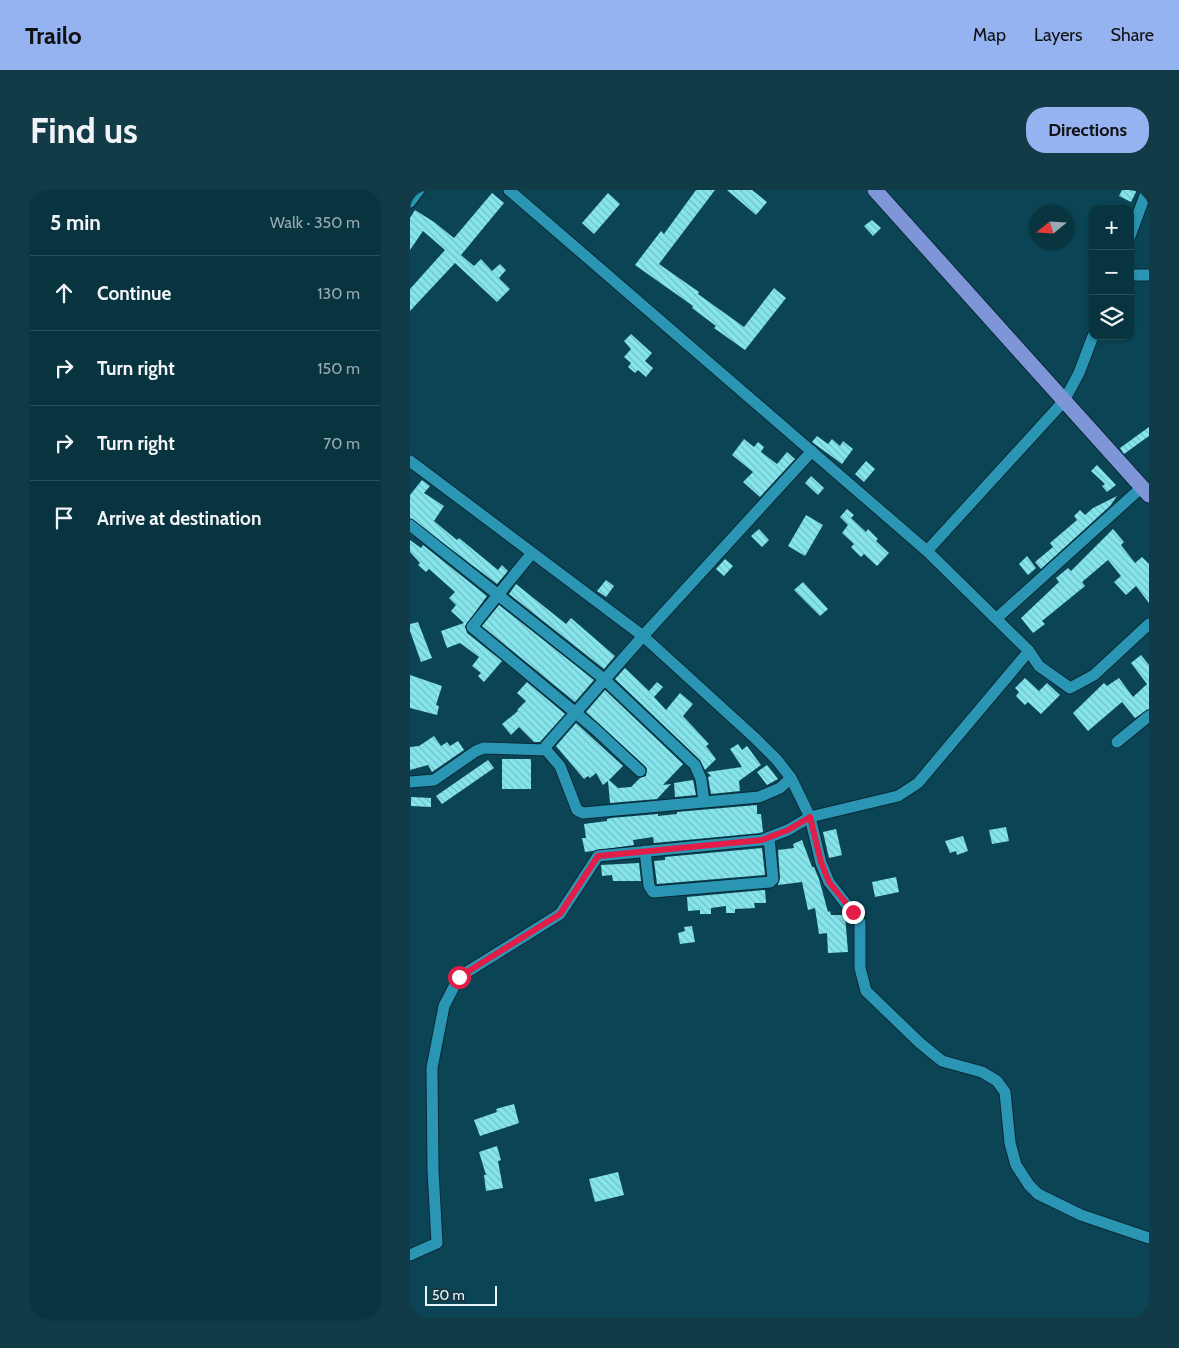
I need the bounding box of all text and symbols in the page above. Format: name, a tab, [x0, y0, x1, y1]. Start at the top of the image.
text: Trailo	[25, 21, 82, 50]
text: Map	[973, 24, 1006, 46]
text: Layers	[1034, 24, 1083, 46]
text: Share	[1111, 24, 1154, 46]
button: Directions	[1026, 107, 1149, 153]
text: Find us	[30, 109, 138, 152]
north arrow	[1029, 205, 1074, 250]
map controls	[1089, 205, 1134, 340]
button: +	[1089, 205, 1134, 250]
text: 5 min	[50, 210, 101, 235]
text: Walk · 350 m	[270, 213, 360, 232]
button: −	[1089, 250, 1134, 295]
icon: ahead	[50, 279, 78, 307]
text: Continue	[97, 282, 171, 305]
text: 130 m	[317, 284, 360, 303]
button: layers	[1089, 295, 1134, 340]
icon: right	[50, 354, 78, 382]
text: Turn right	[97, 357, 175, 380]
text: 150 m	[317, 359, 360, 378]
icon: right	[50, 429, 78, 457]
text: Turn right	[97, 432, 175, 455]
text: 70 m	[323, 434, 360, 453]
icon: arrive	[50, 504, 78, 532]
text: Arrive at destination	[97, 507, 261, 530]
route end	[842, 901, 865, 924]
route start	[448, 966, 471, 989]
scale bar	[425, 1283, 498, 1306]
text: 50 m	[432, 1286, 465, 1304]

